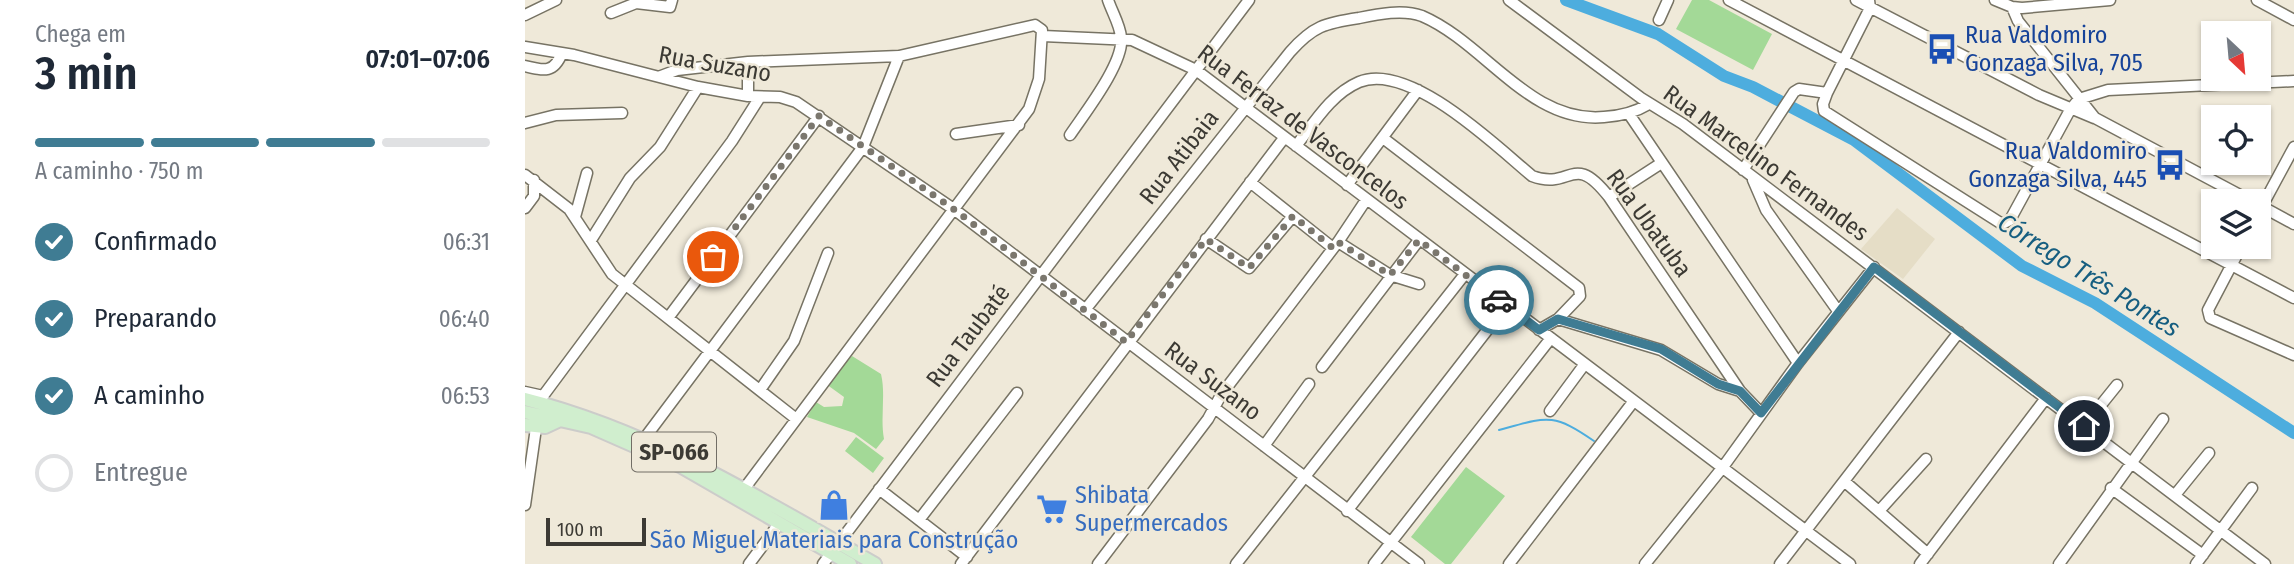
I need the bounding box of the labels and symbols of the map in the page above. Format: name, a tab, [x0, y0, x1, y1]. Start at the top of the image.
place label: Rua Valdomiro Gonzaga Silva, 705	[1965, 21, 2143, 77]
north arrow	[2201, 21, 2271, 91]
bus stop icon: Rua Valdomiro Gonzaga Silva, 705	[1925, 32, 1959, 66]
street label: Rua Ferraz de Vasconcelos	[1192, 39, 1414, 215]
street label: Rua Suzano	[657, 40, 773, 88]
street label: Rua Marcelino Fernandes	[1658, 79, 1874, 247]
street label: Rua Atibaia	[1134, 104, 1224, 210]
place label: Rua Valdomiro Gonzaga Silva, 445	[1968, 137, 2147, 193]
bus stop icon: Rua Valdomiro Gonzaga Silva, 445	[2153, 148, 2187, 182]
street label: Rua Ubatuba	[1601, 164, 1697, 282]
water label: Córrego Três Pontes	[1992, 207, 2185, 344]
pin	[683, 227, 743, 287]
courier	[1464, 265, 1534, 335]
street label: Rua Taubaté	[920, 279, 1016, 393]
street label: Rua Suzano	[1159, 336, 1267, 426]
pin	[2054, 396, 2114, 456]
road number: SP-066	[632, 432, 716, 472]
place label: Shibata Supermercados	[1075, 481, 1228, 537]
shop icon: São Miguel Materiais para Construção	[817, 488, 851, 522]
supermarket icon: Shibata Supermercados	[1035, 492, 1069, 526]
scale bar	[546, 515, 646, 547]
place label: São Miguel Materiais para Construção	[650, 526, 1018, 554]

